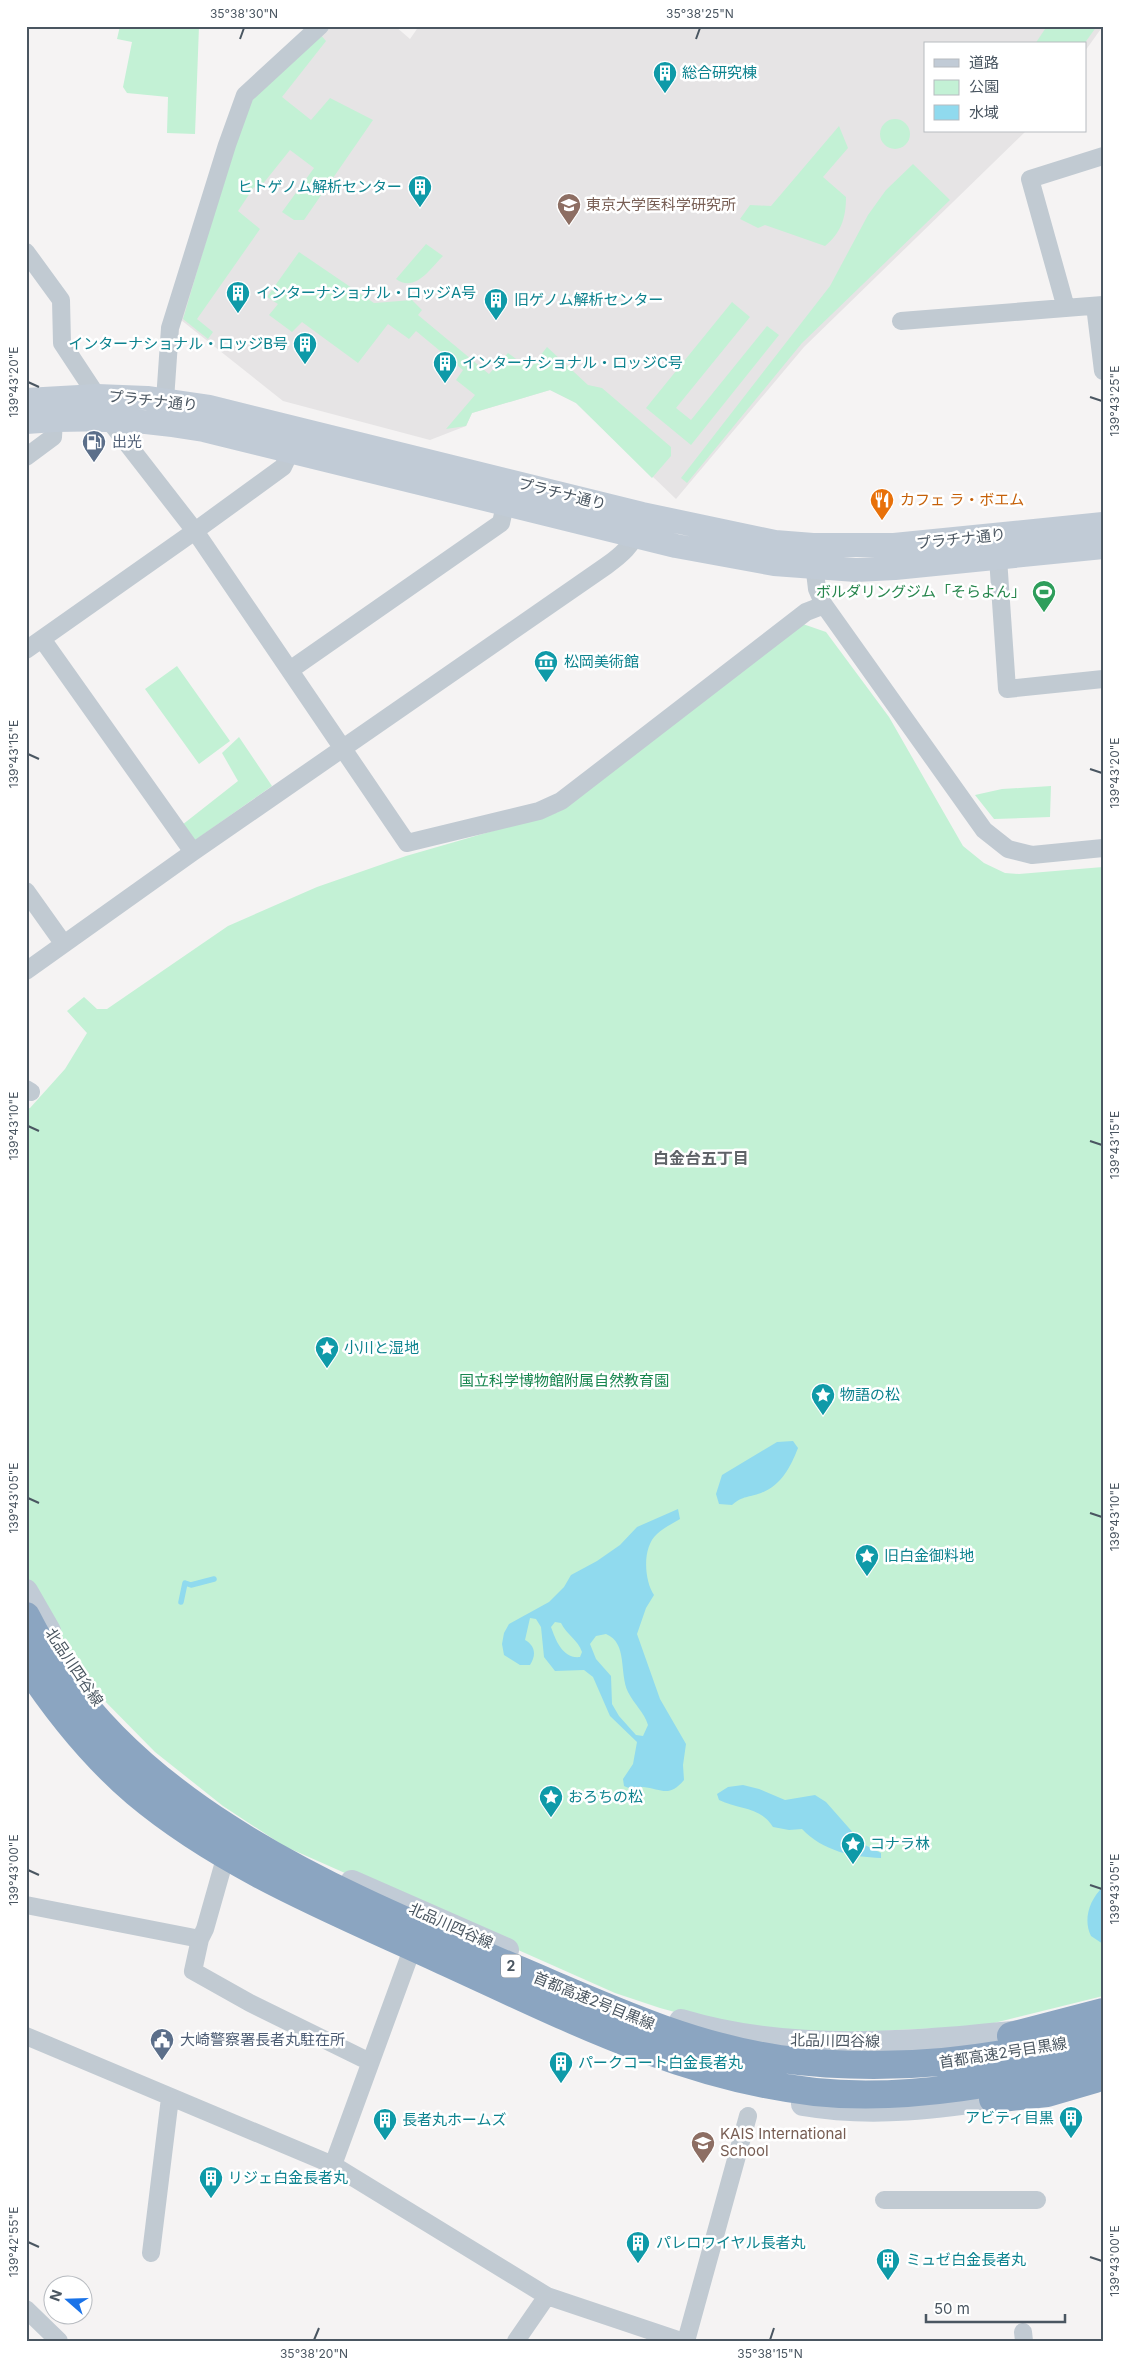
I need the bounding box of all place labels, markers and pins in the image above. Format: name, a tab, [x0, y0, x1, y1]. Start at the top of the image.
building icon: 総合研究棟	[652, 60, 678, 94]
place label: 総合研究棟	[682, 63, 757, 82]
building icon: ヒトゲノム解析センター	[407, 174, 433, 208]
place label: ヒトゲノム解析センター	[237, 177, 402, 196]
school or university icon: 東京大学医科学研究所	[556, 192, 582, 226]
place label: 東京大学医科学研究所	[586, 195, 736, 214]
building icon: インターナショナル・ロッジA号	[225, 280, 251, 314]
place label: インターナショナル・ロッジA号	[256, 283, 476, 302]
building icon: 旧ゲノム解析センター	[483, 287, 509, 321]
place label: 旧ゲノム解析センター	[514, 290, 664, 309]
building icon: インターナショナル・ロッジB号	[292, 331, 318, 365]
place label: インターナショナル・ロッジB号	[68, 334, 288, 353]
building icon: インターナショナル・ロッジC号	[432, 350, 458, 384]
place label: インターナショナル・ロッジC号	[462, 353, 683, 372]
fuel station icon: 出光	[81, 429, 107, 463]
place label: 出光	[112, 432, 142, 451]
restaurant icon: カフェ ラ・ボエム	[869, 487, 895, 521]
place label: カフェ ラ・ボエム	[900, 490, 1024, 509]
sports icon: ボルダリングジム「そらよん」	[1031, 579, 1057, 613]
place label: ボルダリングジム「そらよん」	[816, 582, 1026, 601]
museum icon: 松岡美術館	[533, 649, 559, 683]
place label: 松岡美術館	[564, 652, 639, 671]
place icon: 小川と湿地	[314, 1335, 340, 1369]
place label: 小川と湿地	[344, 1338, 419, 1357]
place icon: 物語の松	[810, 1382, 836, 1416]
place label: 物語の松	[840, 1385, 900, 1404]
place icon: 旧白金御料地	[854, 1543, 880, 1577]
place label: 旧白金御料地	[884, 1546, 974, 1565]
place icon: おろちの松	[538, 1784, 564, 1818]
place label: おろちの松	[568, 1787, 643, 1806]
place icon: コナラ林	[840, 1831, 866, 1865]
place label: コナラ林	[870, 1834, 930, 1853]
public building icon: 大崎警察署長者丸駐在所	[149, 2027, 175, 2061]
place label: 大崎警察署長者丸駐在所	[180, 2030, 345, 2049]
building icon: パークコート白金長者丸	[548, 2050, 574, 2084]
place label: パークコート白金長者丸	[578, 2053, 743, 2072]
building icon: アビティ目黒	[1058, 2105, 1084, 2139]
building icon: 長者丸ホームズ	[372, 2107, 398, 2141]
place label: アビティ目黒	[965, 2108, 1054, 2127]
place label: 長者丸ホームズ	[402, 2110, 507, 2129]
place label: KAIS International School	[720, 2124, 846, 2160]
school or university icon: KAIS International School	[690, 2130, 716, 2164]
building icon: リジェ白金長者丸	[198, 2165, 224, 2199]
place label: リジェ白金長者丸	[228, 2168, 348, 2187]
building icon: パレロワイヤル長者丸	[625, 2230, 651, 2264]
place label: パレロワイヤル長者丸	[656, 2233, 806, 2252]
building icon: ミュゼ白金長者丸	[875, 2247, 901, 2281]
place label: ミュゼ白金長者丸	[906, 2250, 1026, 2269]

